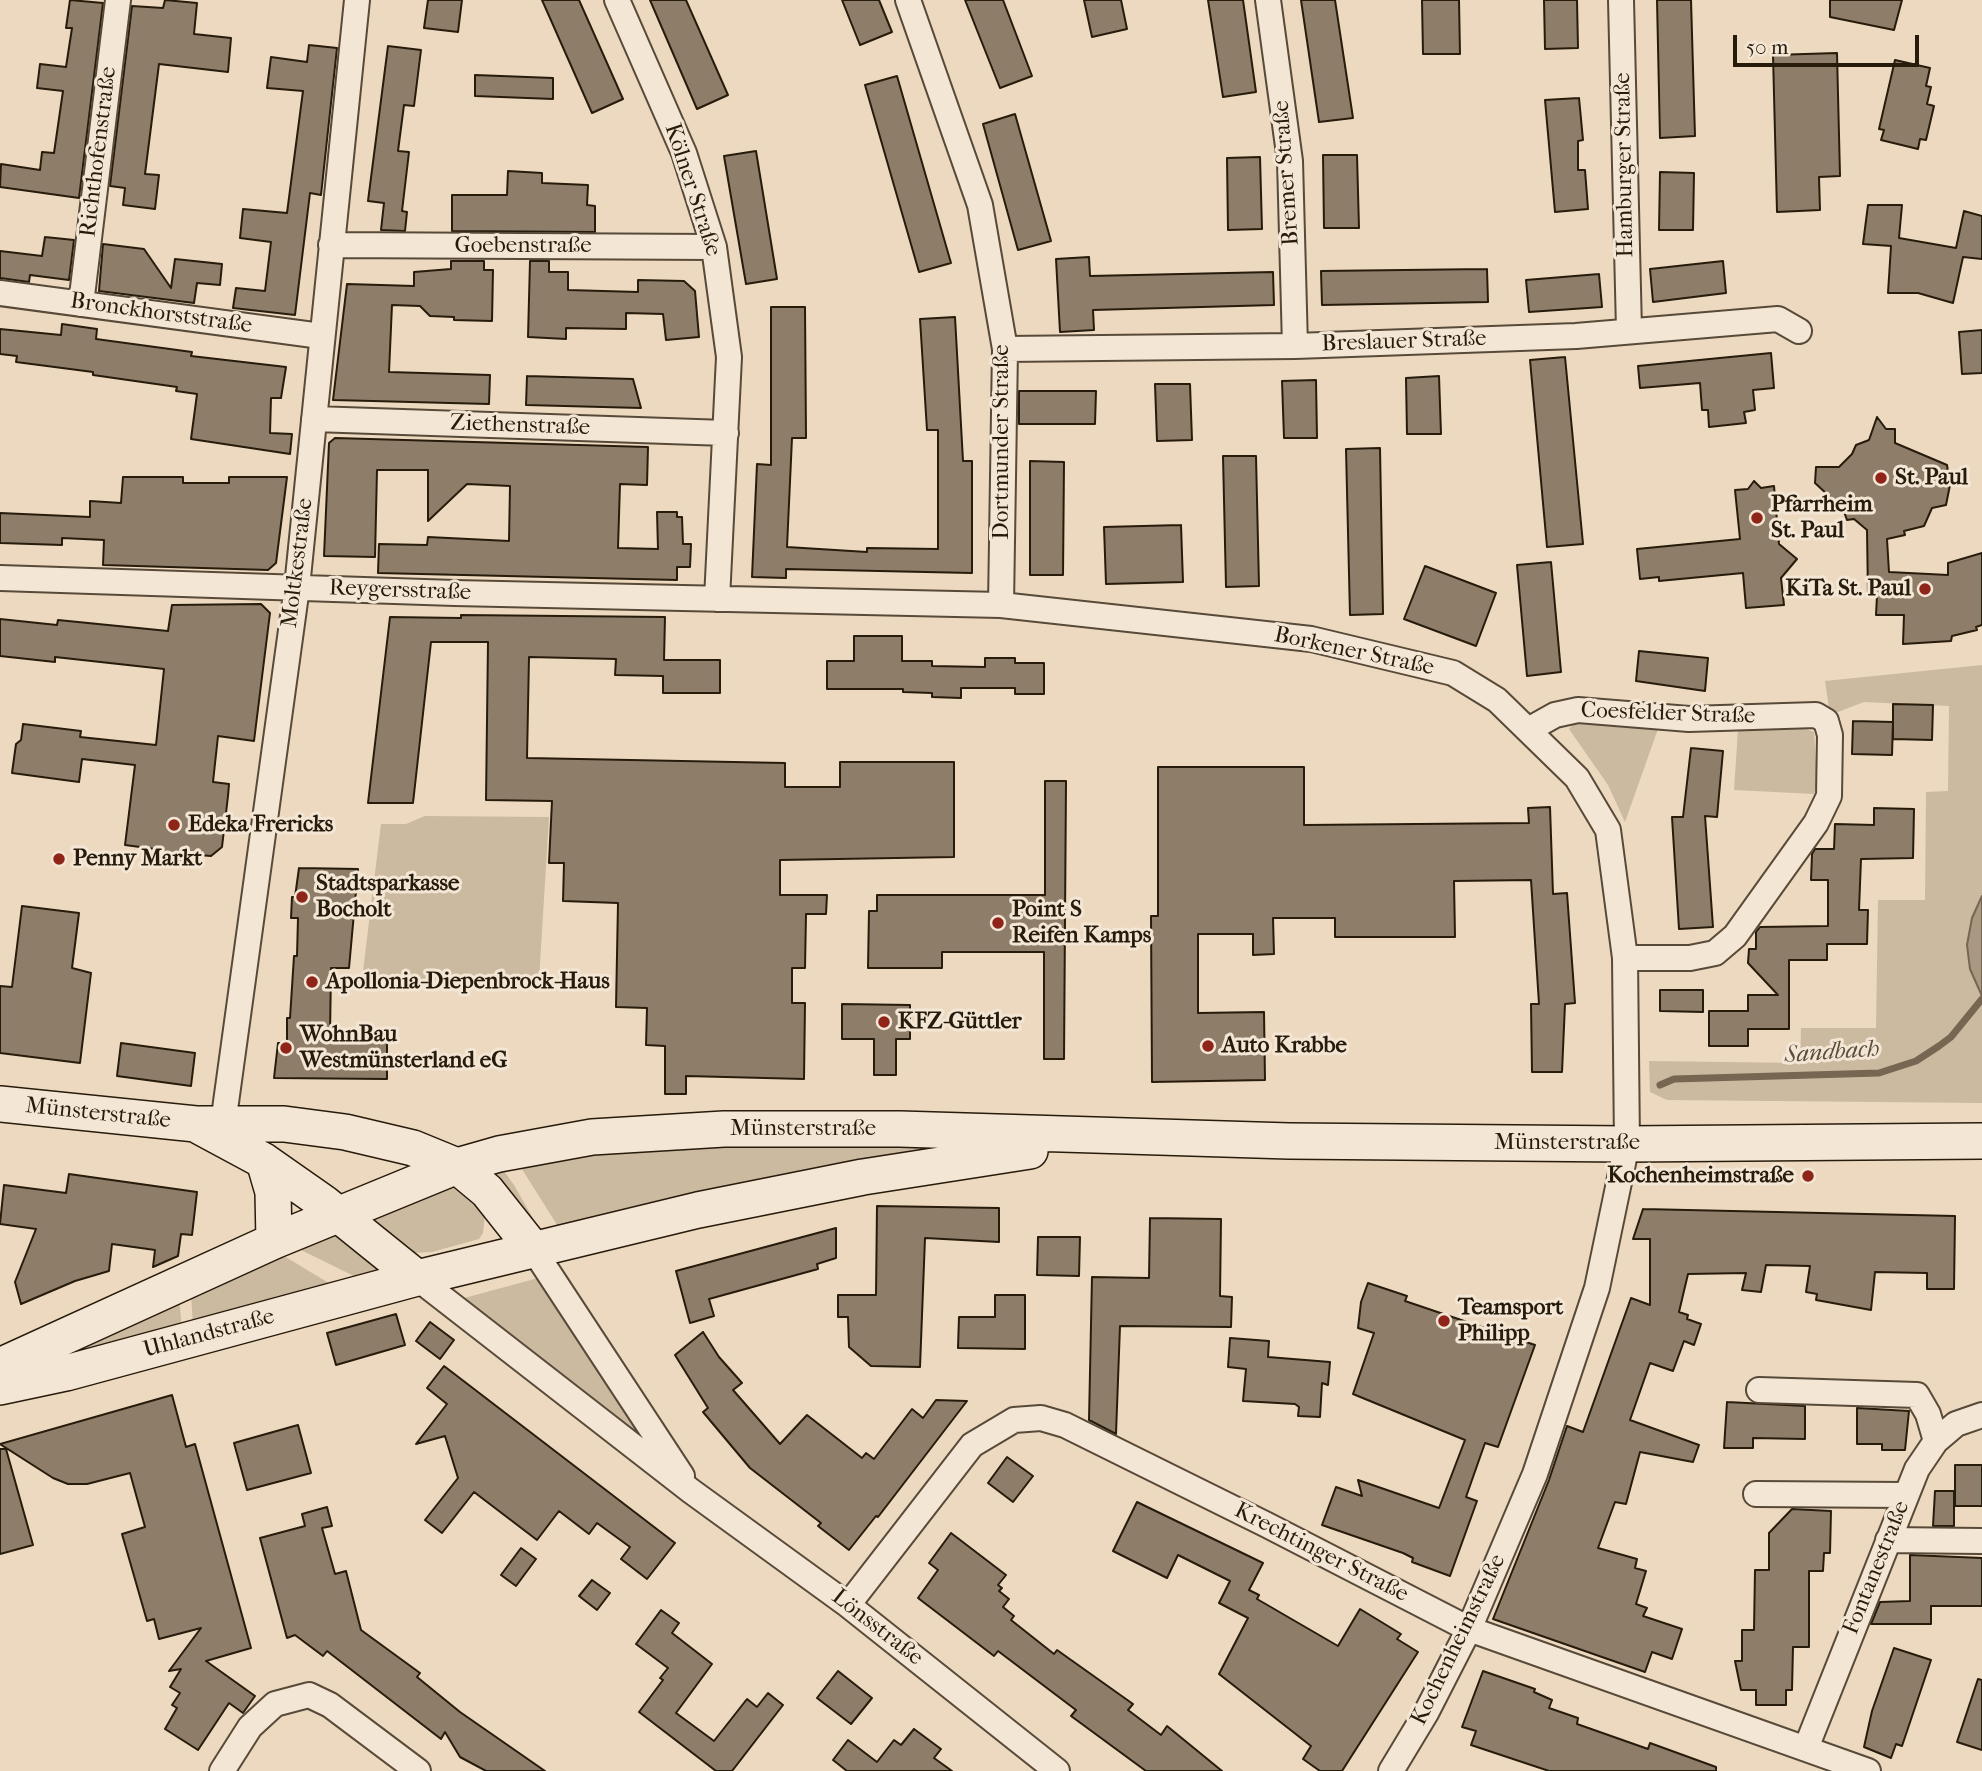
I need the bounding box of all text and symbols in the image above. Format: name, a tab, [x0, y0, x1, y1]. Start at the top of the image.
scale bar	[1737, 21, 1923, 65]
text: 50 m	[1746, 35, 1789, 59]
street label: Richthofenstraße	[75, 65, 123, 239]
street label: Hamburger Straße	[1610, 72, 1640, 258]
street label: Bremer Straße	[1268, 99, 1306, 247]
street label: Kölner Straße	[658, 120, 726, 260]
street label: Goebenstraße	[454, 232, 592, 260]
street label: Bronckhorststraße	[68, 288, 254, 340]
street label: Breslauer Straße	[1321, 325, 1487, 359]
street label: Dortmunder Straße	[988, 344, 1016, 540]
street label: Ziethenstraße	[449, 410, 591, 442]
place label: St. Paul	[1895, 464, 1968, 492]
marker: St. Paul	[1873, 470, 1889, 486]
place label: Pfarrheim St. Paul	[1771, 491, 1873, 545]
street label: Moltkestraße	[276, 496, 320, 630]
marker: Pfarrheim St. Paul	[1749, 510, 1765, 526]
street label: Reygersstraße	[328, 575, 472, 607]
place label: KiTa St. Paul	[1786, 575, 1911, 603]
marker: KiTa St. Paul	[1917, 581, 1933, 597]
street label: Borkener Straße	[1272, 622, 1436, 682]
street label: Coesfelder Straße	[1580, 697, 1756, 731]
place label: Edeka Frericks	[188, 811, 333, 839]
marker: Edeka Frericks	[166, 817, 182, 833]
place label: Penny Markt	[73, 845, 202, 873]
marker: Penny Markt	[51, 851, 67, 867]
place label: Stadtsparkasse Bocholt	[316, 870, 459, 924]
marker: Stadtsparkasse Bocholt	[294, 889, 310, 905]
place label: Point S Reifen Kamps	[1012, 896, 1151, 950]
marker: Point S Reifen Kamps	[990, 915, 1006, 931]
place label: Apollonia-Diepenbrock-Haus	[326, 968, 610, 996]
marker: Apollonia-Diepenbrock-Haus	[304, 974, 320, 990]
place label: KFZ-Güttler	[898, 1008, 1022, 1036]
marker: KFZ-Güttler	[876, 1014, 892, 1030]
place label: WohnBau Westmünsterland eG	[300, 1021, 507, 1075]
place label: Auto Krabbe	[1222, 1032, 1347, 1060]
water label: Sandbach	[1784, 1035, 1880, 1071]
marker: Auto Krabbe	[1200, 1038, 1216, 1054]
marker: WohnBau Westmünsterland eG	[278, 1040, 294, 1056]
street label: Münsterstraße	[24, 1093, 172, 1135]
street label: Münsterstraße	[730, 1115, 876, 1143]
street label: Münsterstraße	[1494, 1129, 1640, 1157]
place label: Kochenheimstraße	[1607, 1162, 1794, 1190]
marker: Kochenheimstraße	[1800, 1168, 1816, 1184]
place label: Teamsport Philipp	[1458, 1294, 1563, 1348]
street label: Uhlandstraße	[140, 1303, 278, 1365]
marker: Teamsport Philipp	[1436, 1313, 1452, 1329]
street label: Krechtinger Straße	[1229, 1497, 1413, 1609]
street label: Fontanestraße	[1838, 1497, 1916, 1639]
street label: Kochenheimstraße	[1406, 1550, 1512, 1730]
street label: Lönsstraße	[826, 1584, 928, 1672]

